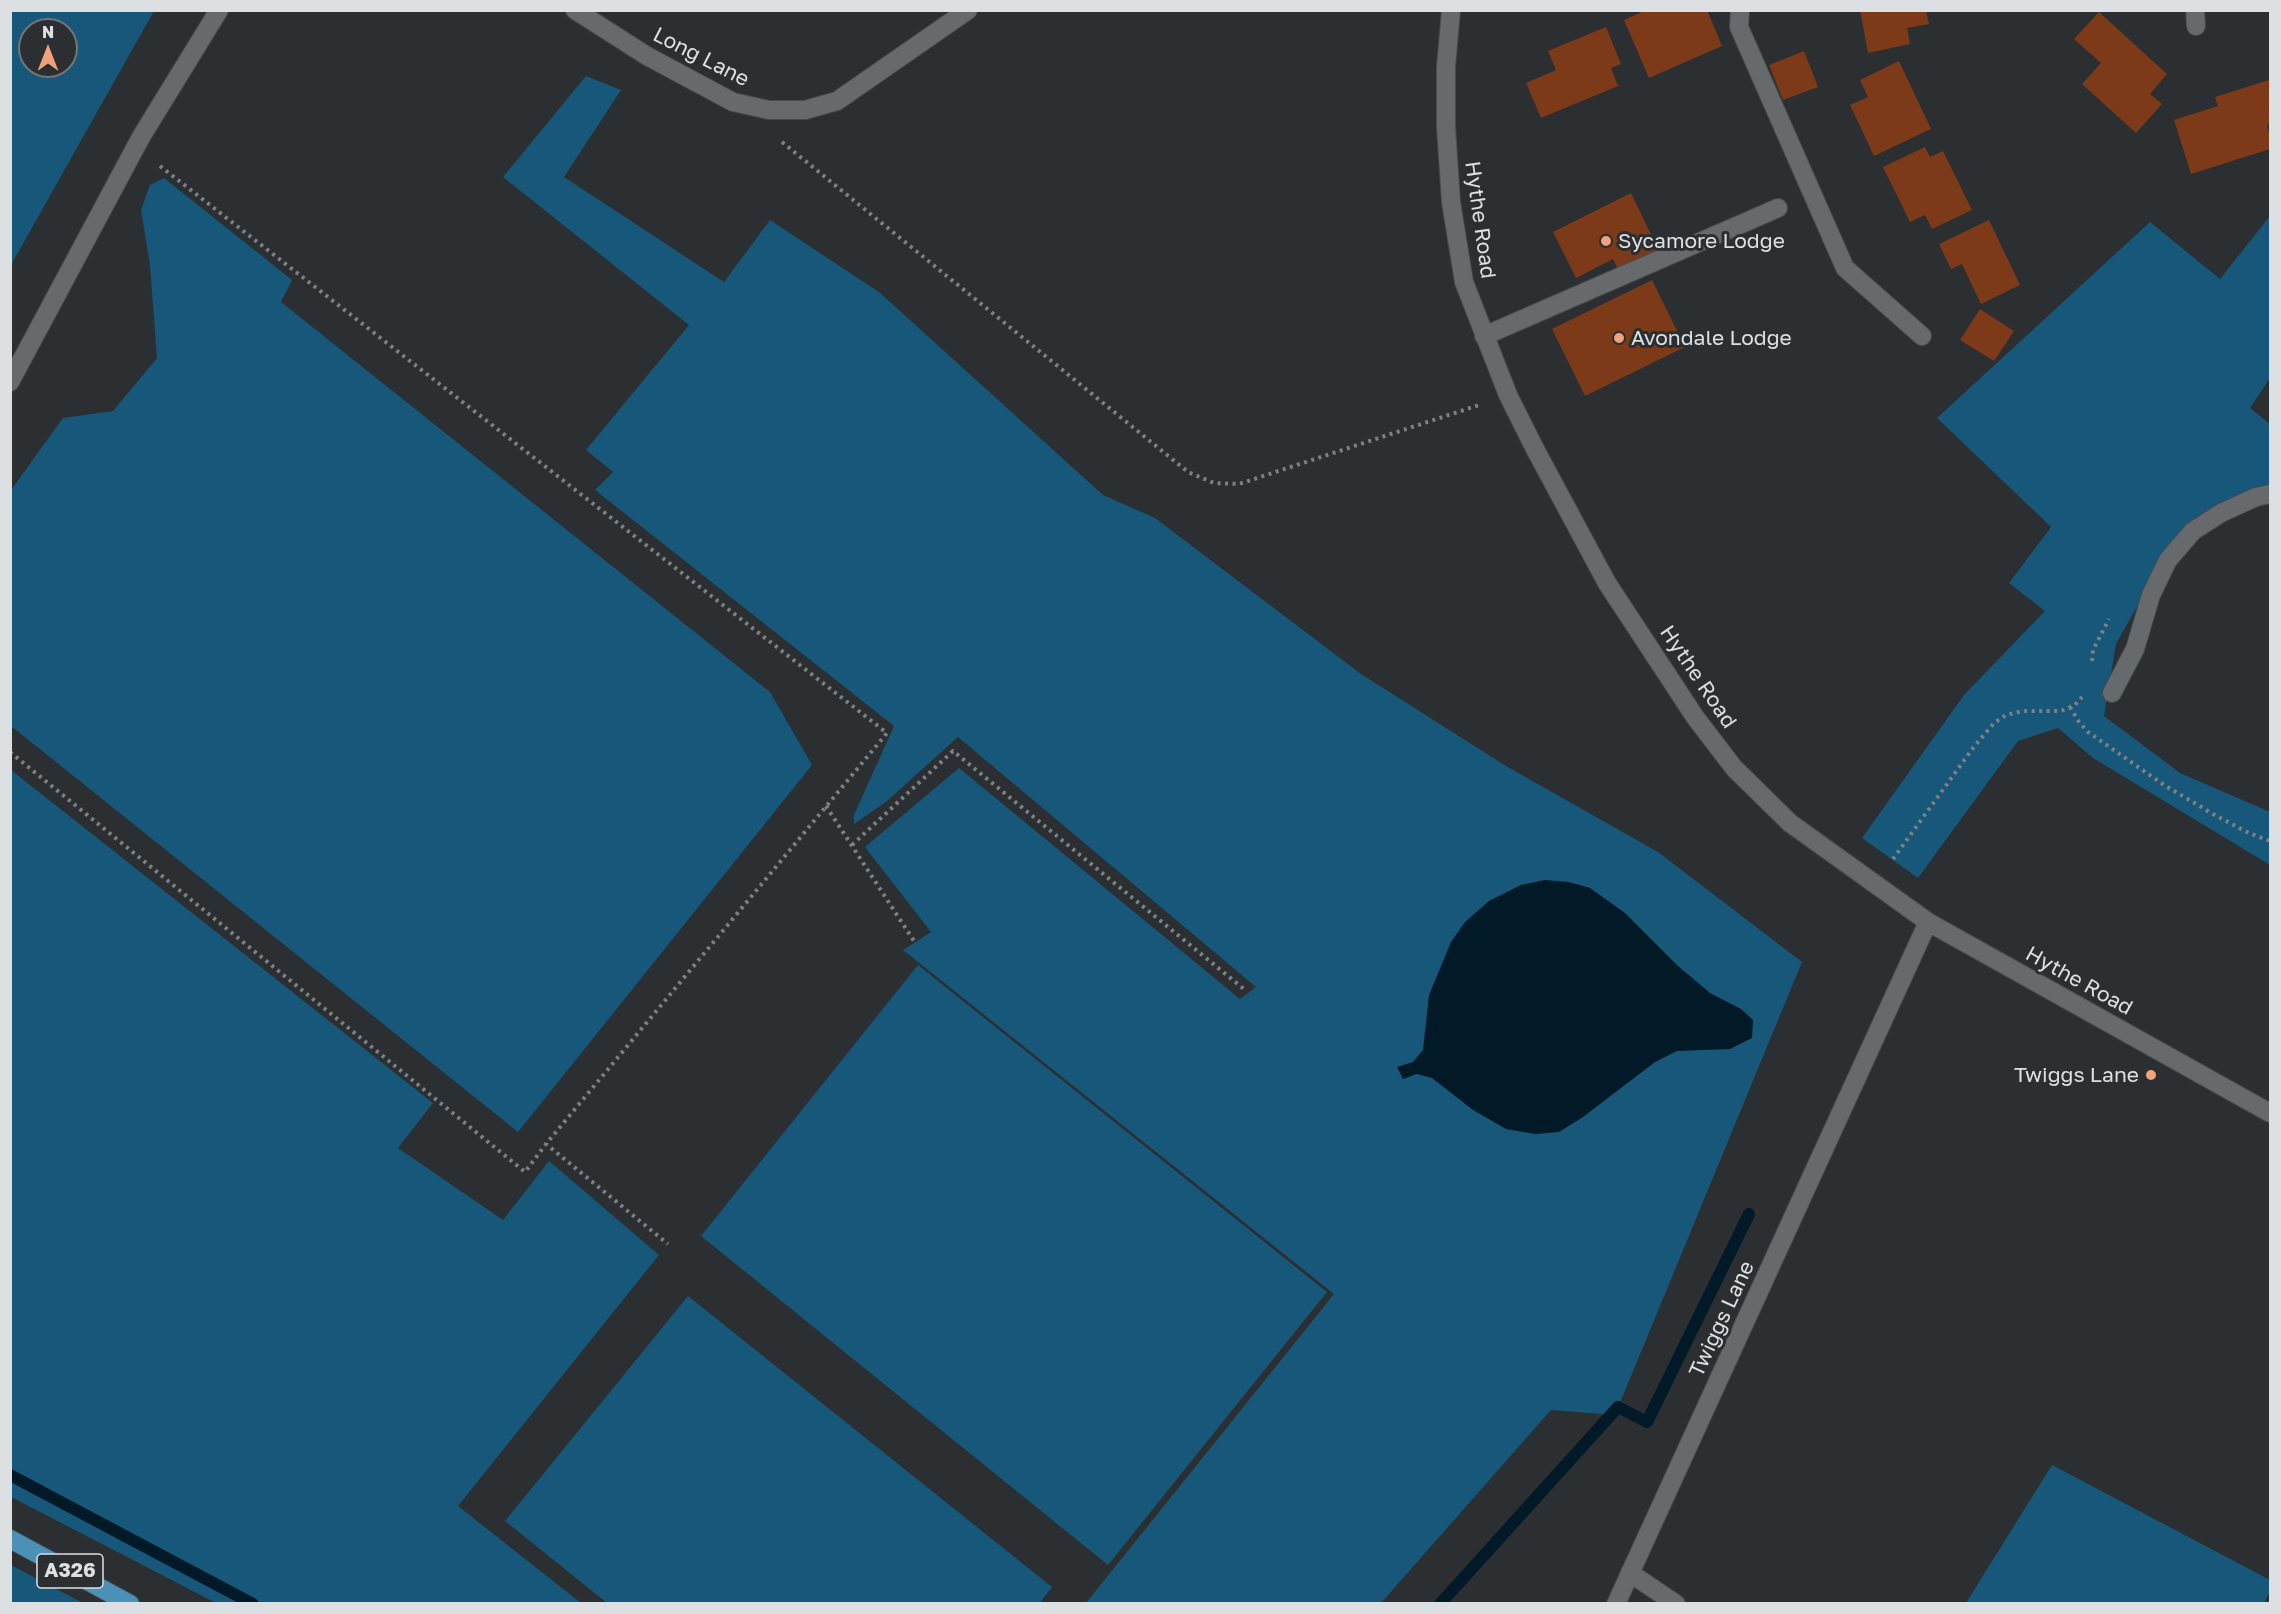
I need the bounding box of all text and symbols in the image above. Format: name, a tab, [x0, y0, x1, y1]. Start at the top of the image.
north arrow	[18, 18, 78, 78]
text: N	[42, 22, 54, 42]
street label: Long Lane	[649, 22, 753, 92]
street label: Hythe Road	[1459, 160, 1501, 280]
place label: Sycamore Lodge	[1618, 228, 1785, 254]
marker: Sycamore Lodge	[1599, 234, 1613, 248]
place label: Avondale Lodge	[1631, 325, 1792, 351]
marker: Avondale Lodge	[1612, 331, 1626, 345]
street label: Hythe Road	[1654, 621, 1742, 733]
street label: Hythe Road	[2021, 941, 2137, 1021]
place label: Twiggs Lane	[2014, 1062, 2139, 1088]
marker: Twiggs Lane	[2144, 1068, 2158, 1082]
street label: Twiggs Lane	[1684, 1257, 1760, 1381]
road number: A326	[37, 1554, 103, 1588]

